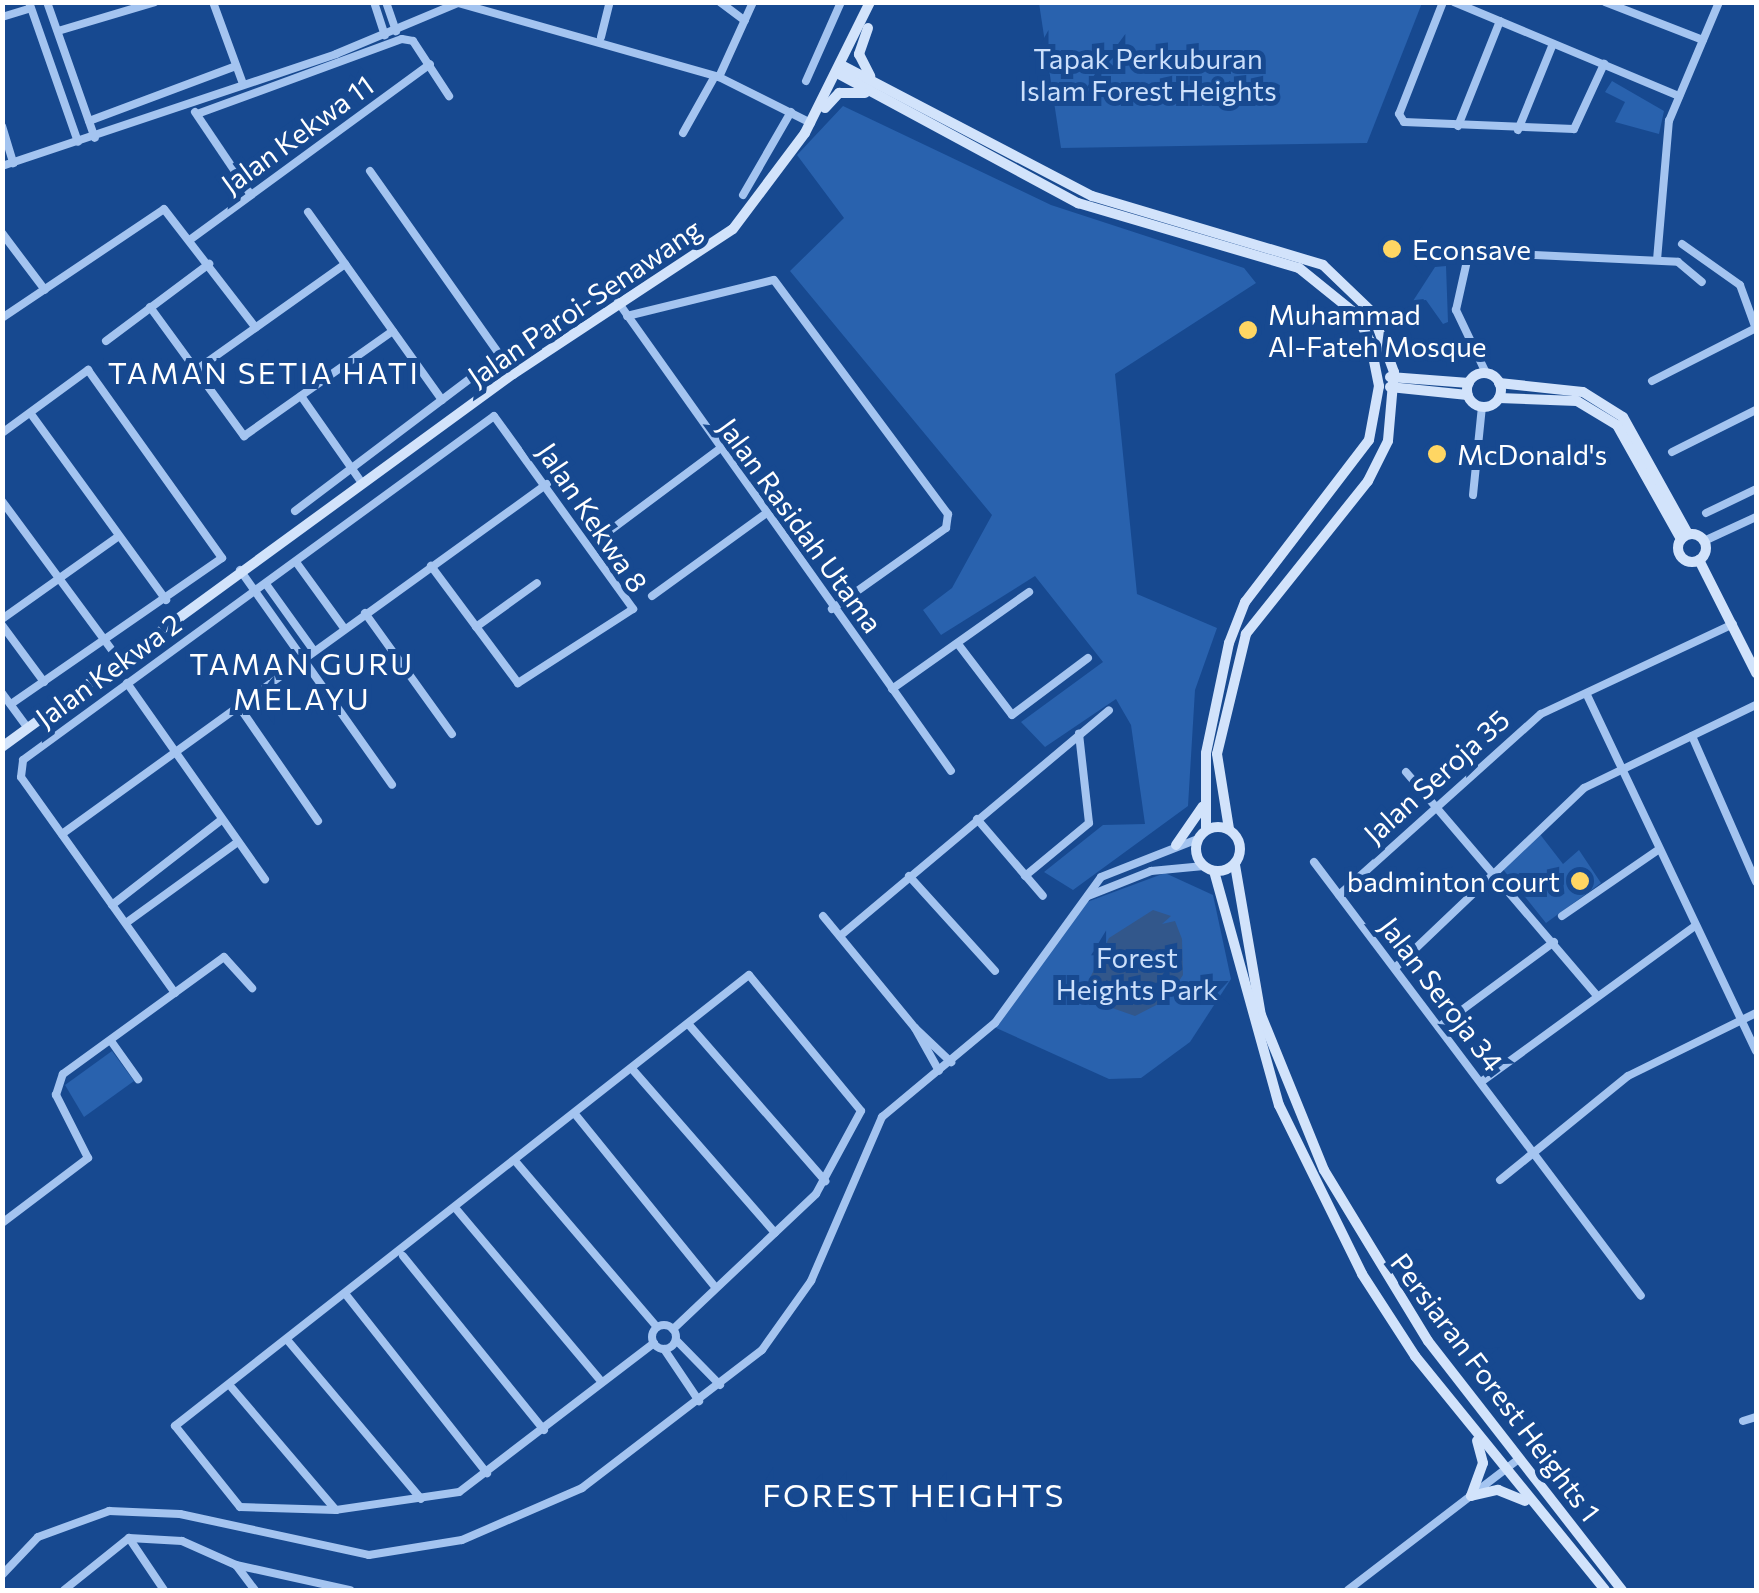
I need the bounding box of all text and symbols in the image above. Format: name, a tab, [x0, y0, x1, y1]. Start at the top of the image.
park label: Tapak Perkuburan Islam Forest Heights	[1019, 41, 1277, 107]
street label: Jalan Kekwa 11	[214, 68, 380, 200]
street label: Jalan Paroi-Senawang	[461, 211, 707, 393]
place label: Econsave	[1412, 232, 1531, 266]
marker: Econsave	[1381, 238, 1403, 260]
place label: Muhammad Al-Fateh Mosque	[1268, 297, 1487, 363]
marker: Muhammad Al-Fateh Mosque	[1237, 319, 1259, 341]
district label: TAMAN SETIA HATI	[108, 354, 420, 390]
street label: Jalan Rasidah Utama	[712, 411, 890, 639]
street label: Jalan Kekwa 8	[531, 436, 655, 598]
place label: McDonald's	[1457, 437, 1607, 471]
marker: McDonald's	[1426, 443, 1448, 465]
street label: Jalan Kekwa 2	[29, 606, 187, 734]
district label: TAMAN GURU MELAYU	[189, 645, 415, 716]
street label: Jalan Seroja 35	[1356, 702, 1516, 850]
place label: badminton court	[1347, 864, 1560, 898]
marker: badminton court	[1569, 870, 1591, 892]
street label: Jalan Seroja 34	[1373, 910, 1511, 1078]
park label: Forest Heights Park	[1056, 940, 1218, 1006]
street label: Persiaran Forest Heights 1	[1384, 1246, 1608, 1528]
district label: FOREST HEIGHTS	[762, 1475, 1066, 1513]

